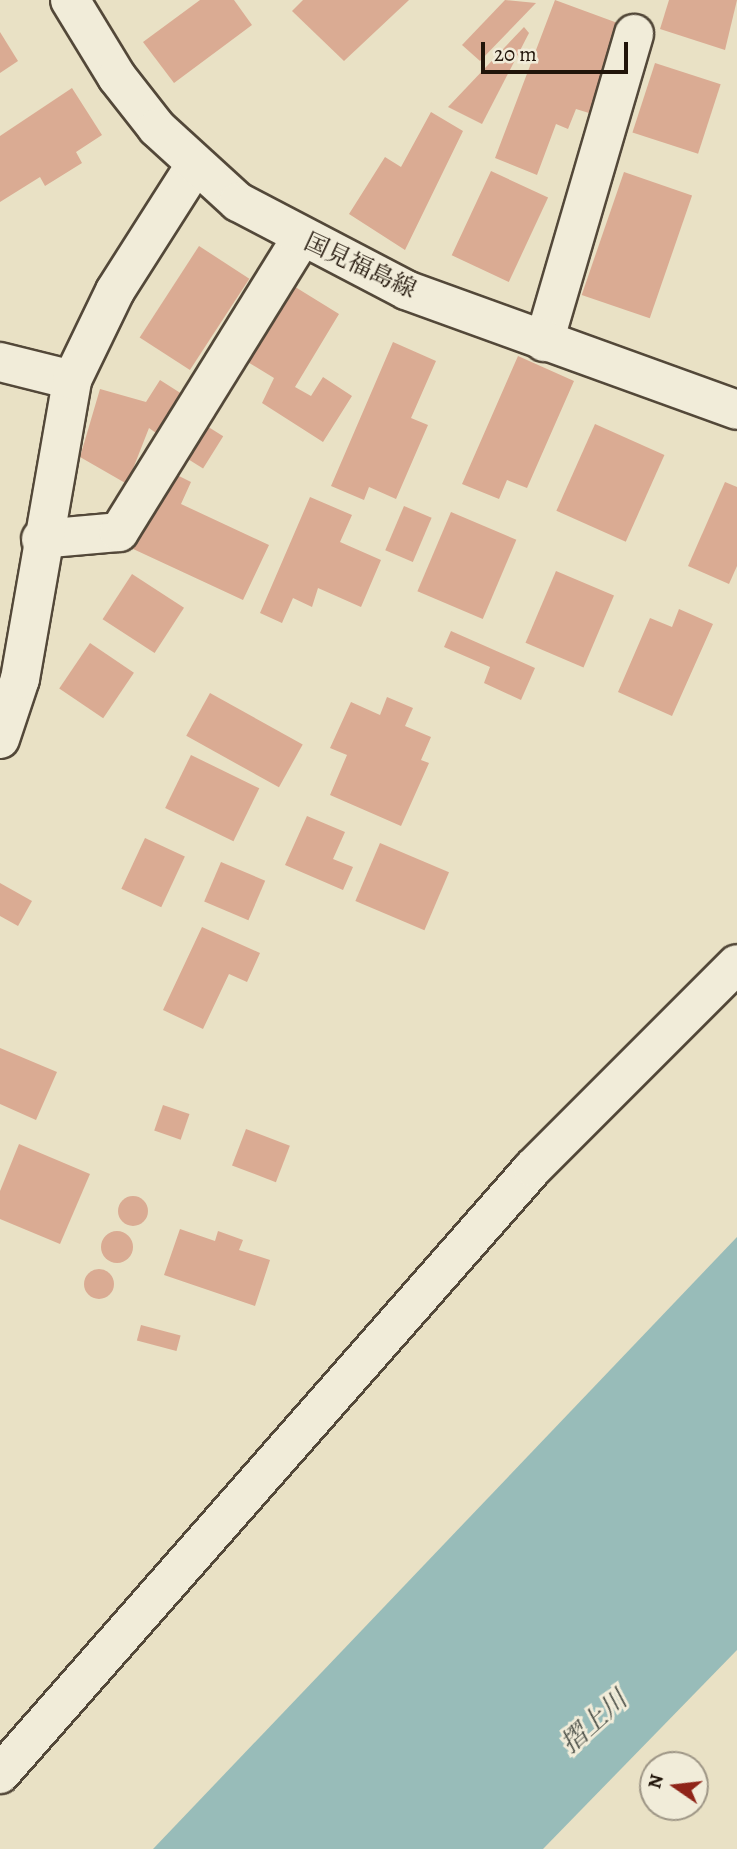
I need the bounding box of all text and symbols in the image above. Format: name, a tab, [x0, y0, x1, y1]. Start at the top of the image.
scale bar	[485, 28, 632, 72]
text: 20 m	[494, 40, 537, 68]
street label: 国見福島線	[300, 228, 420, 304]
water label: 摺上川	[555, 1684, 633, 1760]
north arrow	[639, 1751, 709, 1821]
text: N	[641, 1772, 670, 1791]

